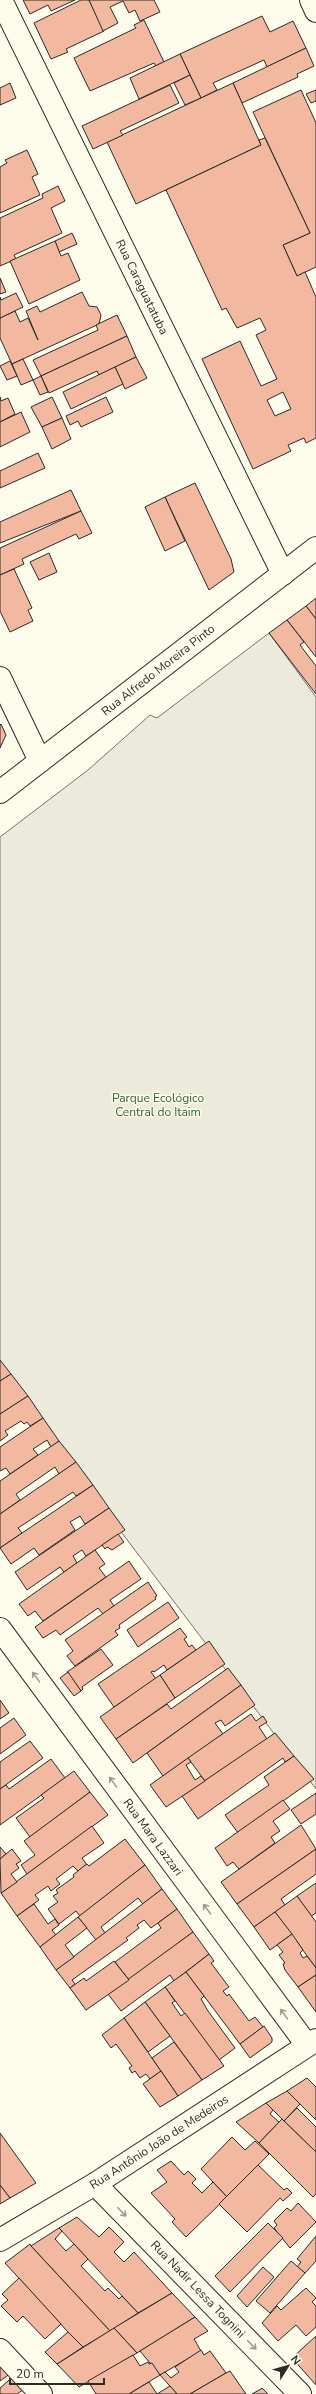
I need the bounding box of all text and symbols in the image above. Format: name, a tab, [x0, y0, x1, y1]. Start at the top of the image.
street label: Rua Caraguatatuba	[112, 237, 172, 337]
street label: Rua Alfredo Moreira Pinto	[98, 620, 218, 719]
park label: Parque Ecológico Central do Itaim	[112, 1090, 204, 1120]
one-way arrow	[32, 1672, 40, 1683]
one-way arrow	[109, 1777, 117, 1788]
street label: Rua Mara Lazzari	[120, 1795, 186, 1879]
one-way arrow	[202, 1904, 211, 1915]
one-way arrow	[280, 2008, 288, 2019]
street label: Rua Antônio João de Medeiros	[86, 2091, 232, 2193]
one-way arrow	[117, 2207, 127, 2217]
street label: Rua Nadir Lessa Tognini	[147, 2237, 249, 2341]
one-way arrow	[247, 2340, 257, 2350]
north arrow	[268, 2346, 308, 2386]
text: N	[287, 2352, 304, 2368]
scale bar	[10, 2360, 104, 2386]
text: 20 m	[16, 2366, 44, 2382]

